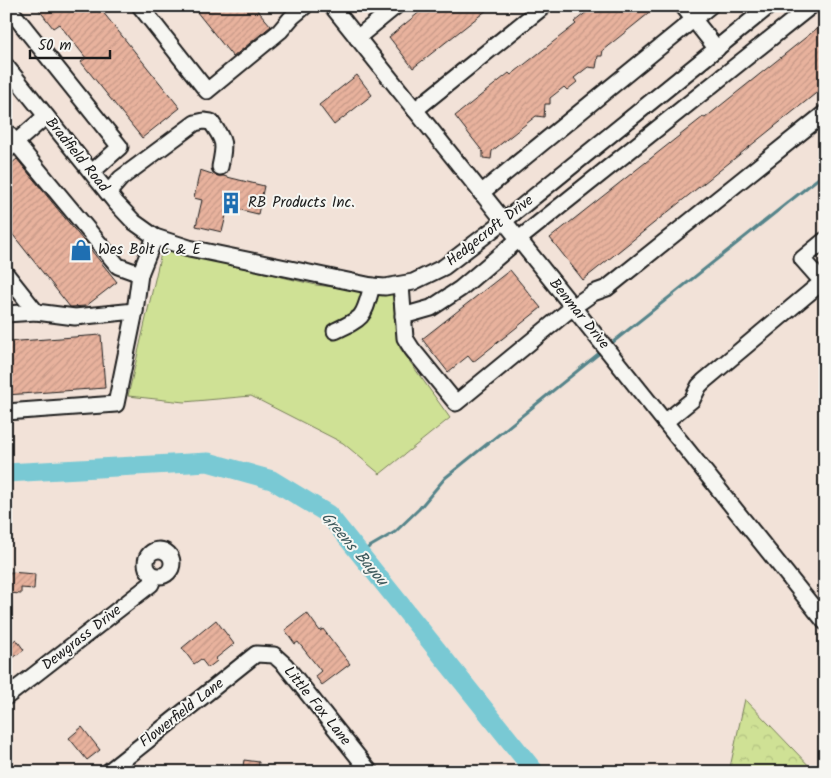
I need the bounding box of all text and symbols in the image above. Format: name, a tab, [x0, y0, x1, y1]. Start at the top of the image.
scale bar	[30, 28, 110, 60]
text: 50 m	[38, 34, 72, 58]
street label: Bradfield Road	[39, 112, 115, 198]
street label: Hedgecroft Drive	[441, 189, 539, 273]
building icon: RB Products Inc.	[218, 190, 244, 216]
place label: RB Products Inc.	[248, 191, 355, 215]
shop icon: Wes Bolt C & E	[68, 237, 94, 263]
place label: Wes Bolt C & E	[98, 238, 202, 262]
street label: Benmar Drive	[543, 273, 615, 355]
water label: Greens Bayou	[315, 506, 395, 593]
street label: Dewgrass Drive	[37, 599, 127, 677]
street label: Little Fox Lane	[277, 661, 357, 751]
street label: Flowerfield Lane	[134, 672, 230, 754]

